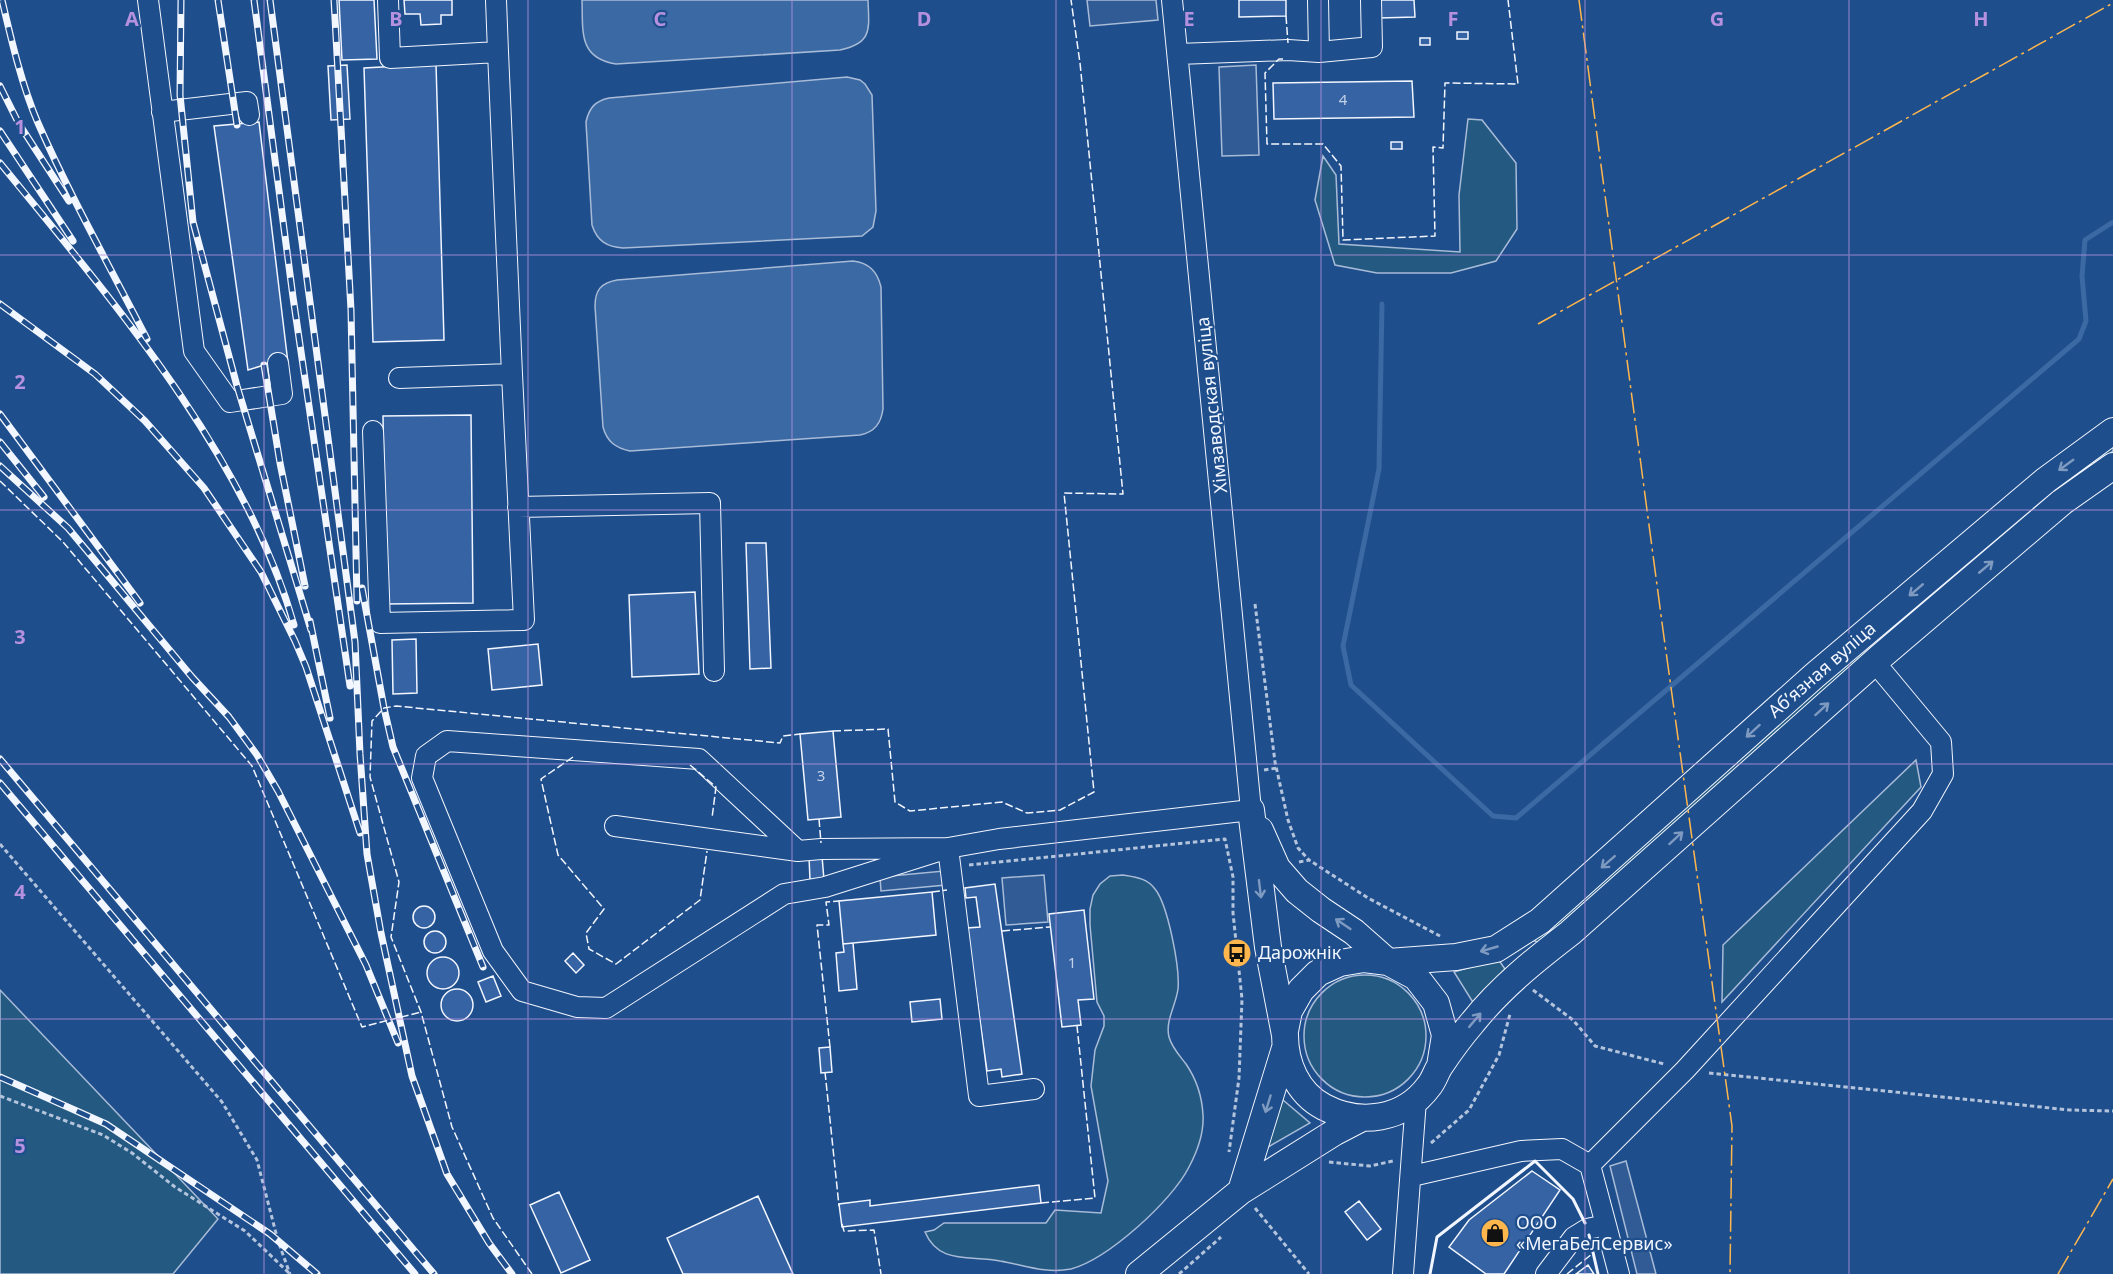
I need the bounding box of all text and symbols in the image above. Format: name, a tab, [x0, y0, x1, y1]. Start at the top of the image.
text: A	[125, 5, 139, 32]
text: B	[389, 5, 403, 32]
text: C	[654, 5, 667, 32]
text: D	[917, 5, 931, 32]
text: E	[1183, 5, 1195, 32]
text: F	[1448, 5, 1458, 32]
text: G	[1710, 5, 1724, 32]
text: H	[1973, 5, 1989, 32]
house number: 4	[1339, 89, 1348, 109]
text: 1	[14, 113, 26, 140]
street label: Хімзаводская вуліца	[1190, 316, 1232, 494]
text: 2	[14, 368, 26, 395]
one-way arrow	[2058, 459, 2074, 471]
one-way arrow	[1978, 561, 1994, 574]
one-way arrow	[1909, 583, 1924, 597]
street label: Абʼязная вуліца	[1762, 616, 1880, 723]
text: 3	[14, 623, 26, 650]
one-way arrow	[1814, 702, 1829, 716]
one-way arrow	[1745, 724, 1760, 738]
house number: 3	[817, 765, 825, 785]
one-way arrow	[1668, 831, 1683, 845]
one-way arrow	[1601, 855, 1616, 869]
text: 4	[14, 878, 26, 905]
one-way arrow	[1255, 879, 1266, 899]
one-way arrow	[1335, 918, 1352, 930]
bus stop icon: Дарожнік	[1221, 937, 1253, 969]
place label: Дарожнік	[1258, 940, 1342, 964]
one-way arrow	[1480, 944, 1499, 955]
house number: 1	[1068, 952, 1076, 972]
one-way arrow	[1468, 1013, 1482, 1028]
one-way arrow	[1262, 1094, 1273, 1113]
text: 5	[14, 1132, 26, 1159]
place label: ООО «МегаБелСервис»	[1516, 1210, 1673, 1255]
shop icon: ООО «МегаБелСервис»	[1479, 1217, 1511, 1249]

